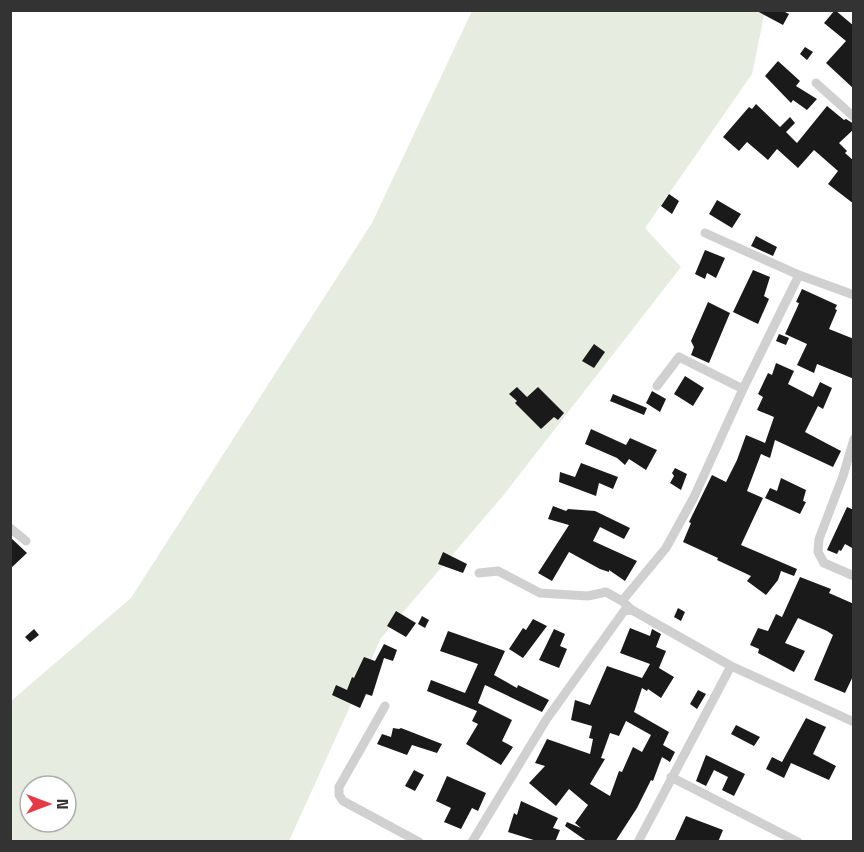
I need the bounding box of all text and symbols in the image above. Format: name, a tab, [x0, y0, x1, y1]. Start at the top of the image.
north arrow	[18, 774, 78, 834]
text: N	[52, 799, 73, 809]

